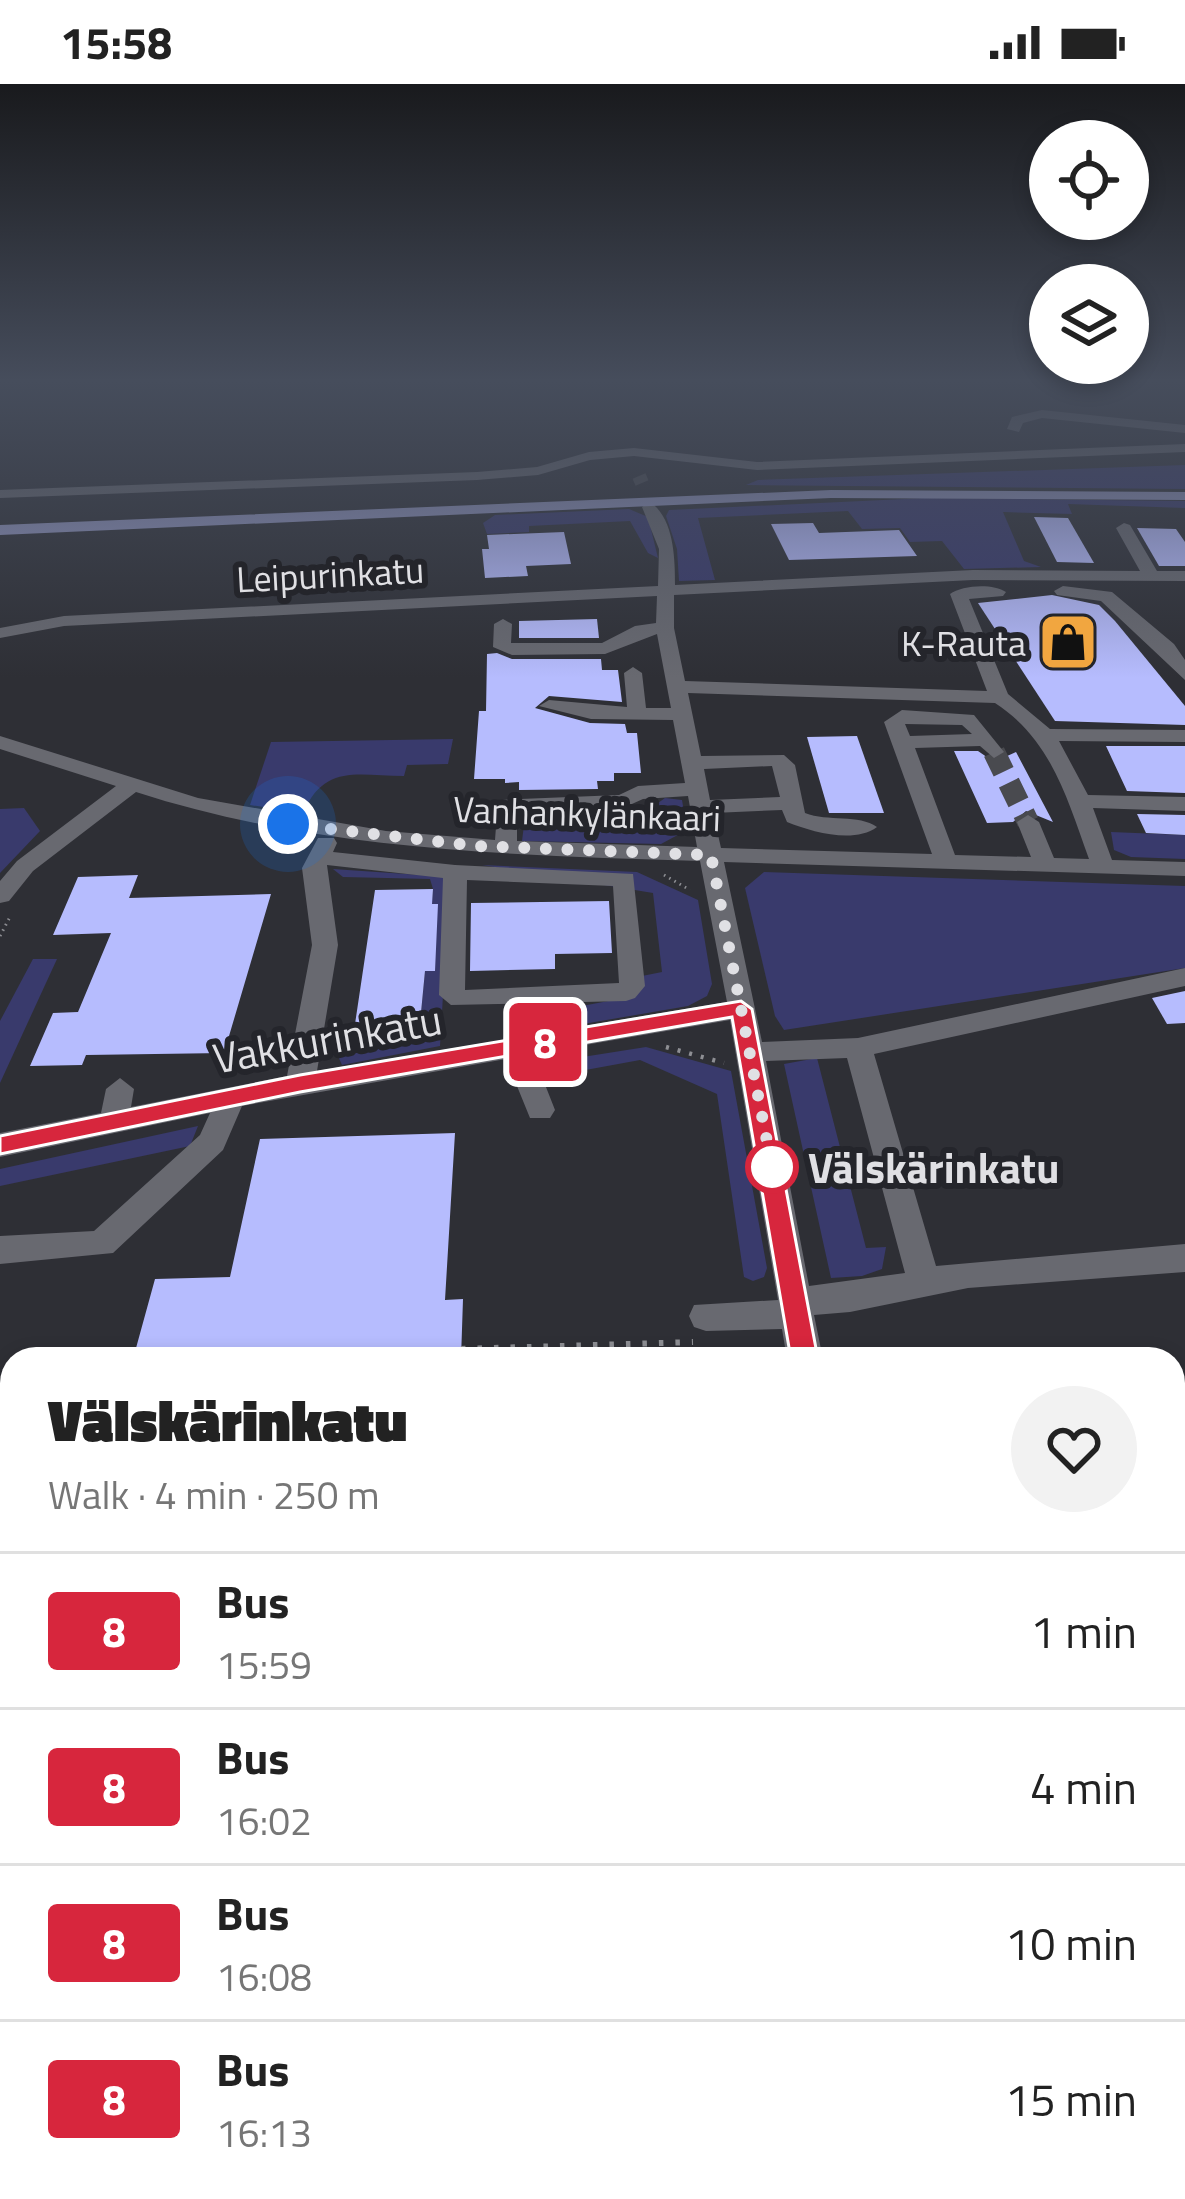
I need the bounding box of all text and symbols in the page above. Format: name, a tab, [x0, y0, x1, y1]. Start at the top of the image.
text: 15:58	[60, 8, 172, 76]
map controls	[1029, 120, 1149, 384]
button: locate	[1029, 120, 1149, 240]
button: layers	[1029, 264, 1149, 384]
street label: Leipurinkatu	[235, 542, 425, 606]
shop icon: K-Rauta	[1037, 611, 1099, 673]
place label: K-Rauta	[901, 615, 1026, 670]
street label: Vanhankylänkaari	[452, 781, 722, 845]
your location	[258, 794, 318, 854]
street label: Vakkurinkatu	[208, 986, 446, 1090]
line badge: 8	[506, 1003, 584, 1081]
text: 8	[533, 1010, 557, 1074]
place label: Välskärinkatu	[808, 1135, 1059, 1199]
marker: Välskärinkatu	[747, 1142, 797, 1192]
text: Välskärinkatu	[48, 1376, 407, 1463]
button: heart	[1011, 1386, 1137, 1512]
text: Walk · 4 min · 250 m	[48, 1465, 380, 1524]
text: Bus	[216, 1567, 290, 1635]
text: 1 min	[1030, 1597, 1137, 1665]
text: 8	[102, 1599, 126, 1663]
text: 15:59	[216, 1635, 312, 1694]
text: Bus	[216, 1723, 290, 1791]
text: 4 min	[1030, 1753, 1137, 1821]
text: 8	[102, 1755, 126, 1819]
text: 16:02	[216, 1791, 312, 1850]
text: Bus	[216, 1879, 290, 1947]
text: 10 min	[1005, 1909, 1137, 1977]
text: 8	[102, 1911, 126, 1975]
text: 16:08	[216, 1947, 312, 2006]
text: Bus	[216, 2035, 290, 2103]
text: 15 min	[1005, 2065, 1137, 2133]
text: 8	[102, 2067, 126, 2131]
text: 16:13	[216, 2103, 312, 2162]

